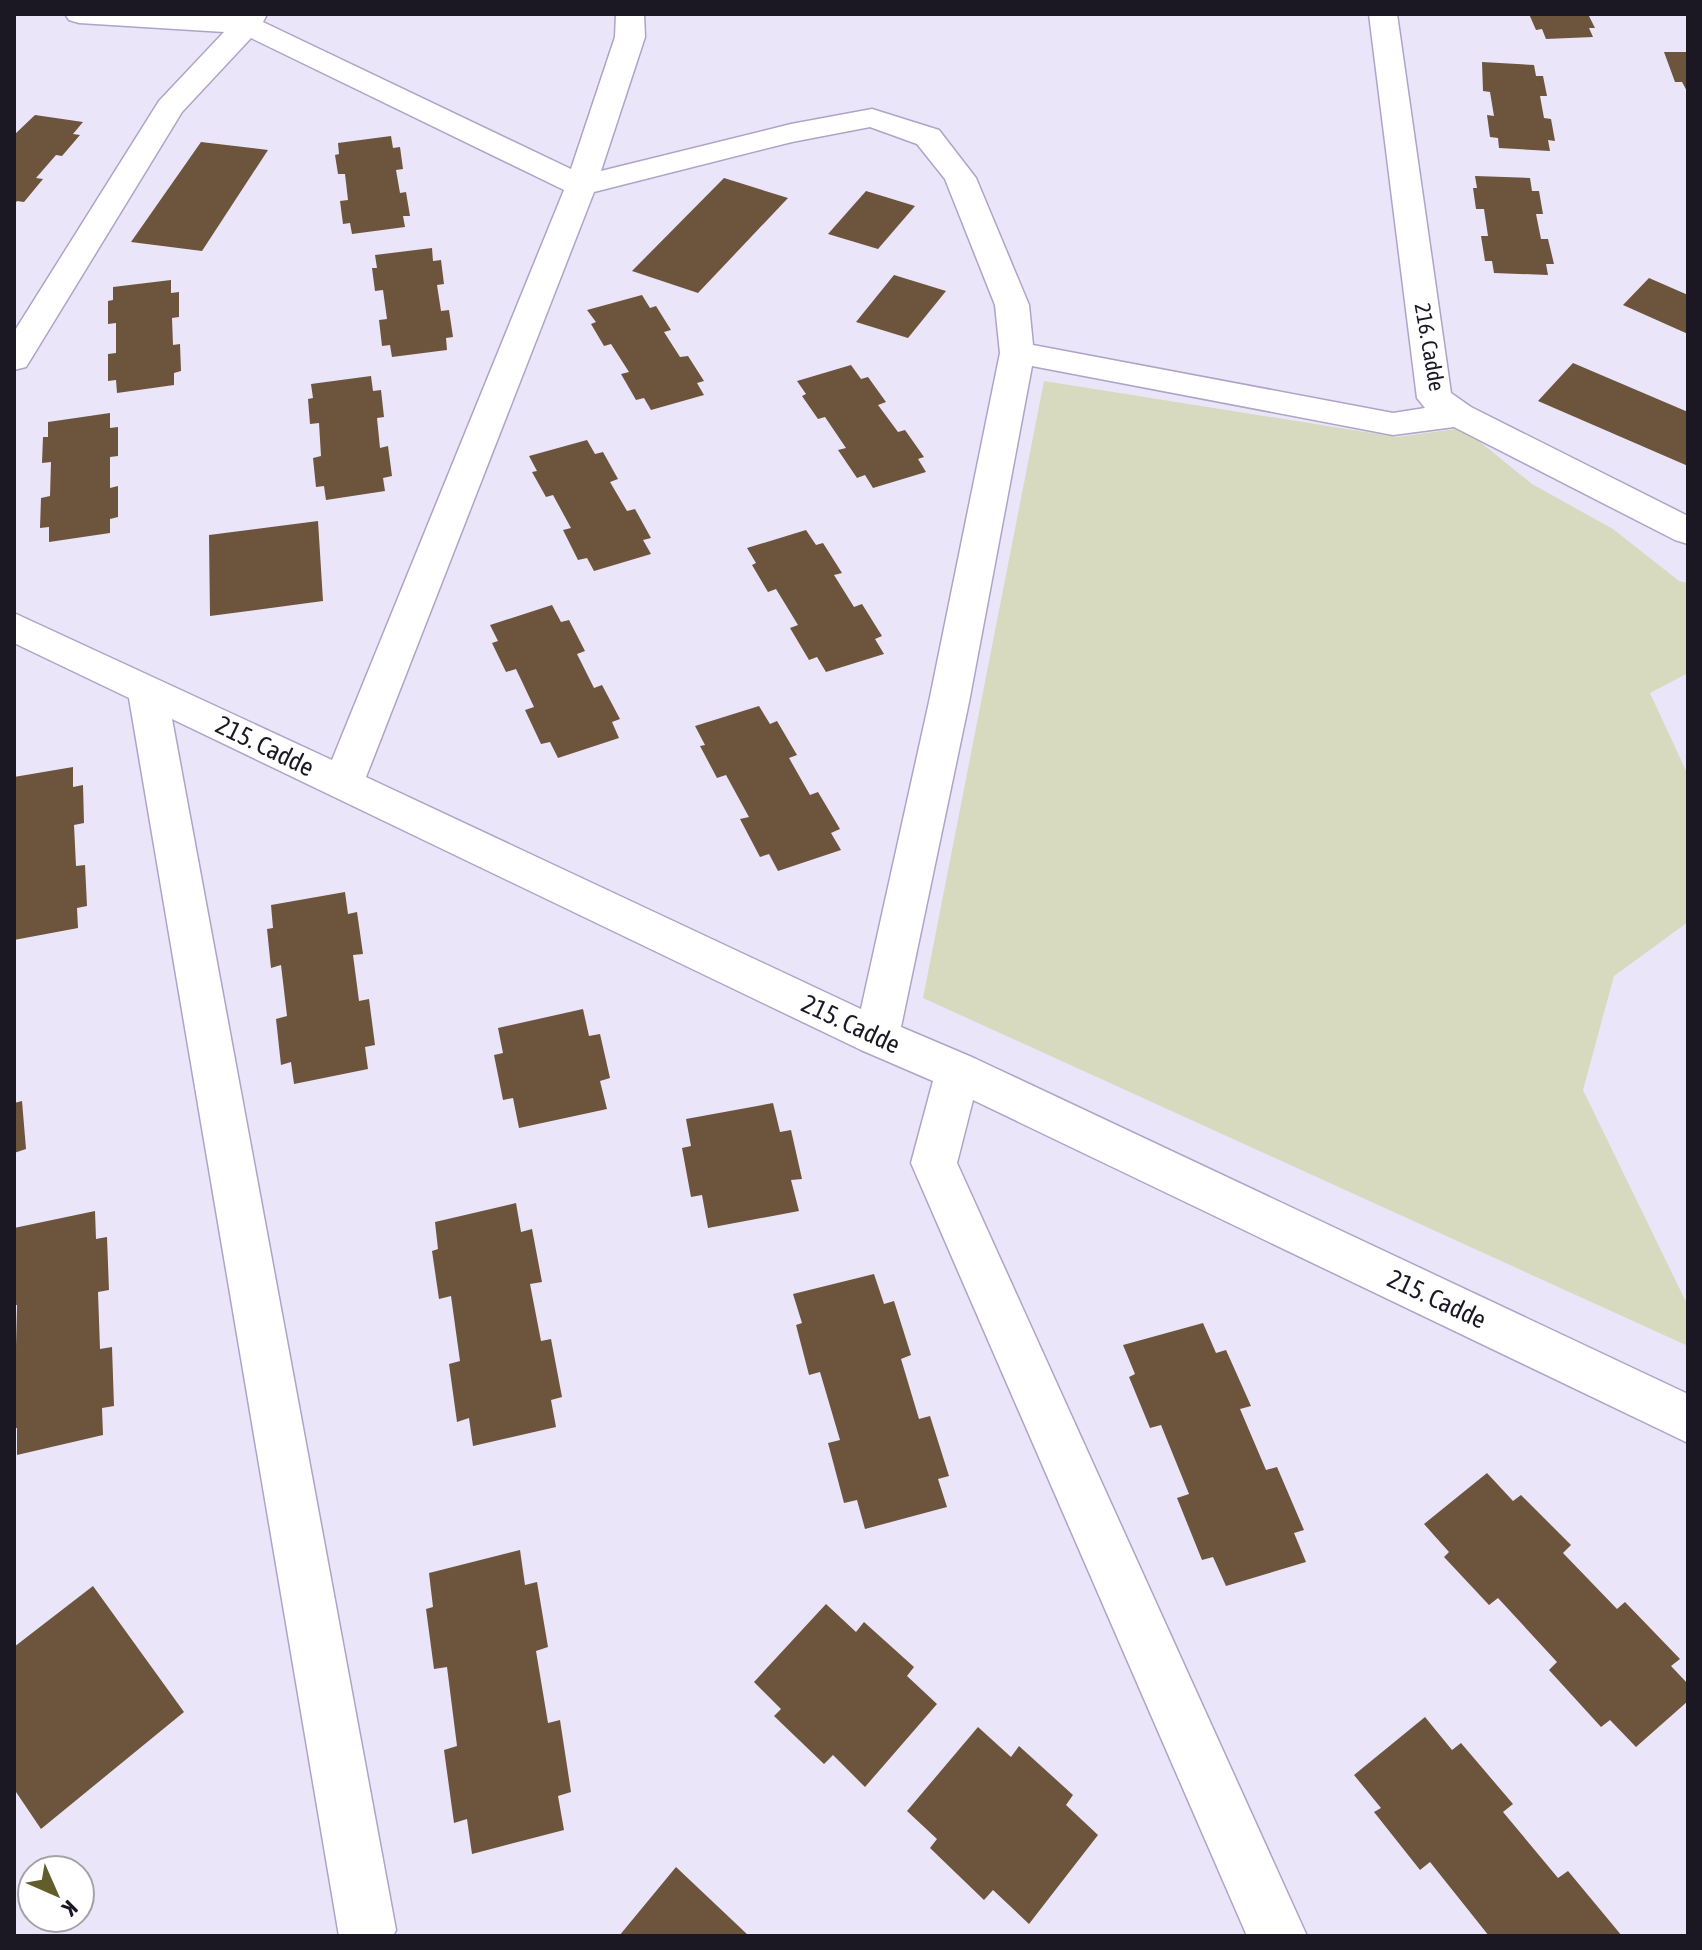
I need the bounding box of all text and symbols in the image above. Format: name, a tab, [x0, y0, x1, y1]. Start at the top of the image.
street label: 216. Cadde	[1409, 301, 1451, 393]
street label: 215. Cadde	[211, 709, 319, 783]
street label: 215. Cadde	[797, 988, 905, 1060]
street label: 215. Cadde	[1383, 1263, 1491, 1335]
north arrow	[16, 1854, 96, 1934]
text: K	[57, 1895, 83, 1921]

